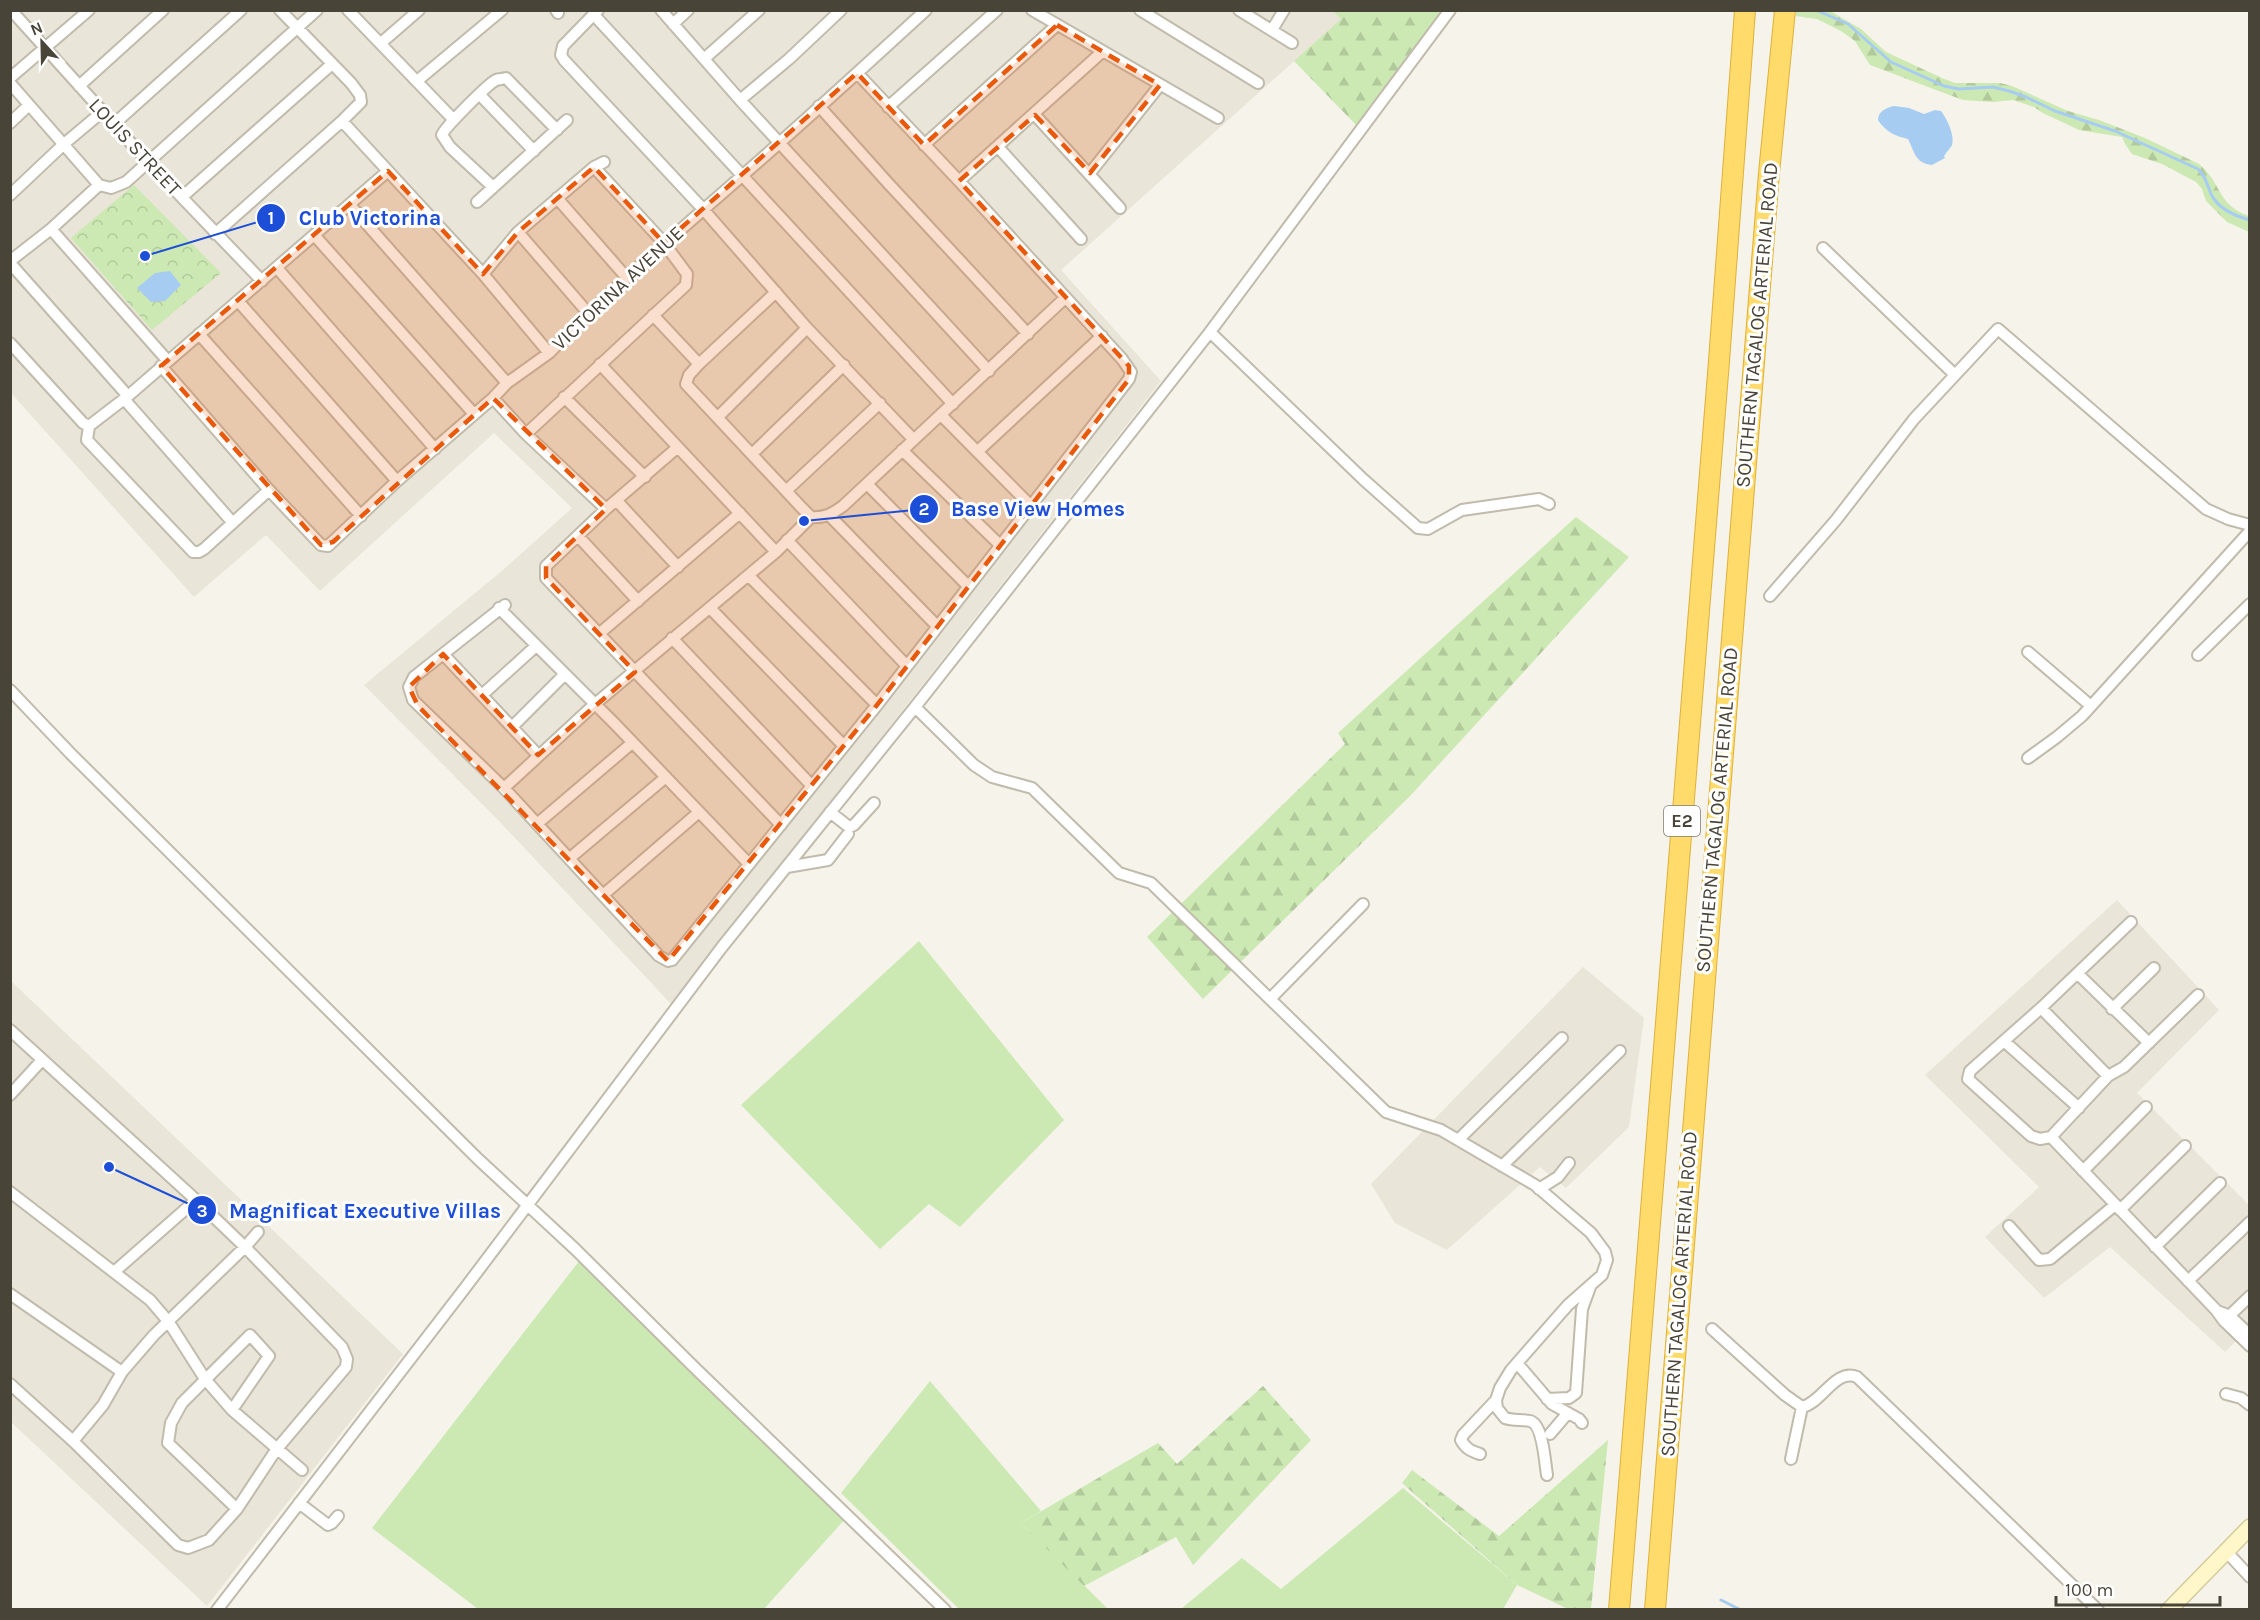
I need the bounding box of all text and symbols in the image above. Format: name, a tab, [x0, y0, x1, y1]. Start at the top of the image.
north arrow	[12, 12, 72, 72]
text: N	[28, 18, 45, 40]
street label: LOUIS STREET	[84, 94, 186, 200]
street label: SOUTHERN TAGALOG ARTERIAL ROAD	[1731, 161, 1783, 489]
callout: Club Victorina	[256, 198, 453, 237]
text: Club Victorina	[299, 206, 441, 230]
text: 1	[268, 207, 274, 229]
street label: VICTORINA AVENUE	[548, 221, 688, 355]
callout: Base View Homes	[909, 489, 1137, 528]
text: Base View Homes	[951, 497, 1125, 521]
text: 2	[919, 498, 929, 520]
street label: SOUTHERN TAGALOG ARTERIAL ROAD	[1691, 646, 1743, 974]
road number: E2	[1664, 806, 1700, 836]
street label: SOUTHERN TAGALOG ARTERIAL ROAD	[1656, 1130, 1702, 1458]
callout: Magnificat Executive Villas	[187, 1191, 513, 1230]
text: Magnificat Executive Villas	[229, 1199, 501, 1223]
text: 3	[196, 1200, 208, 1222]
scale bar	[2056, 1569, 2220, 1607]
text: 100 m	[2065, 1579, 2113, 1601]

